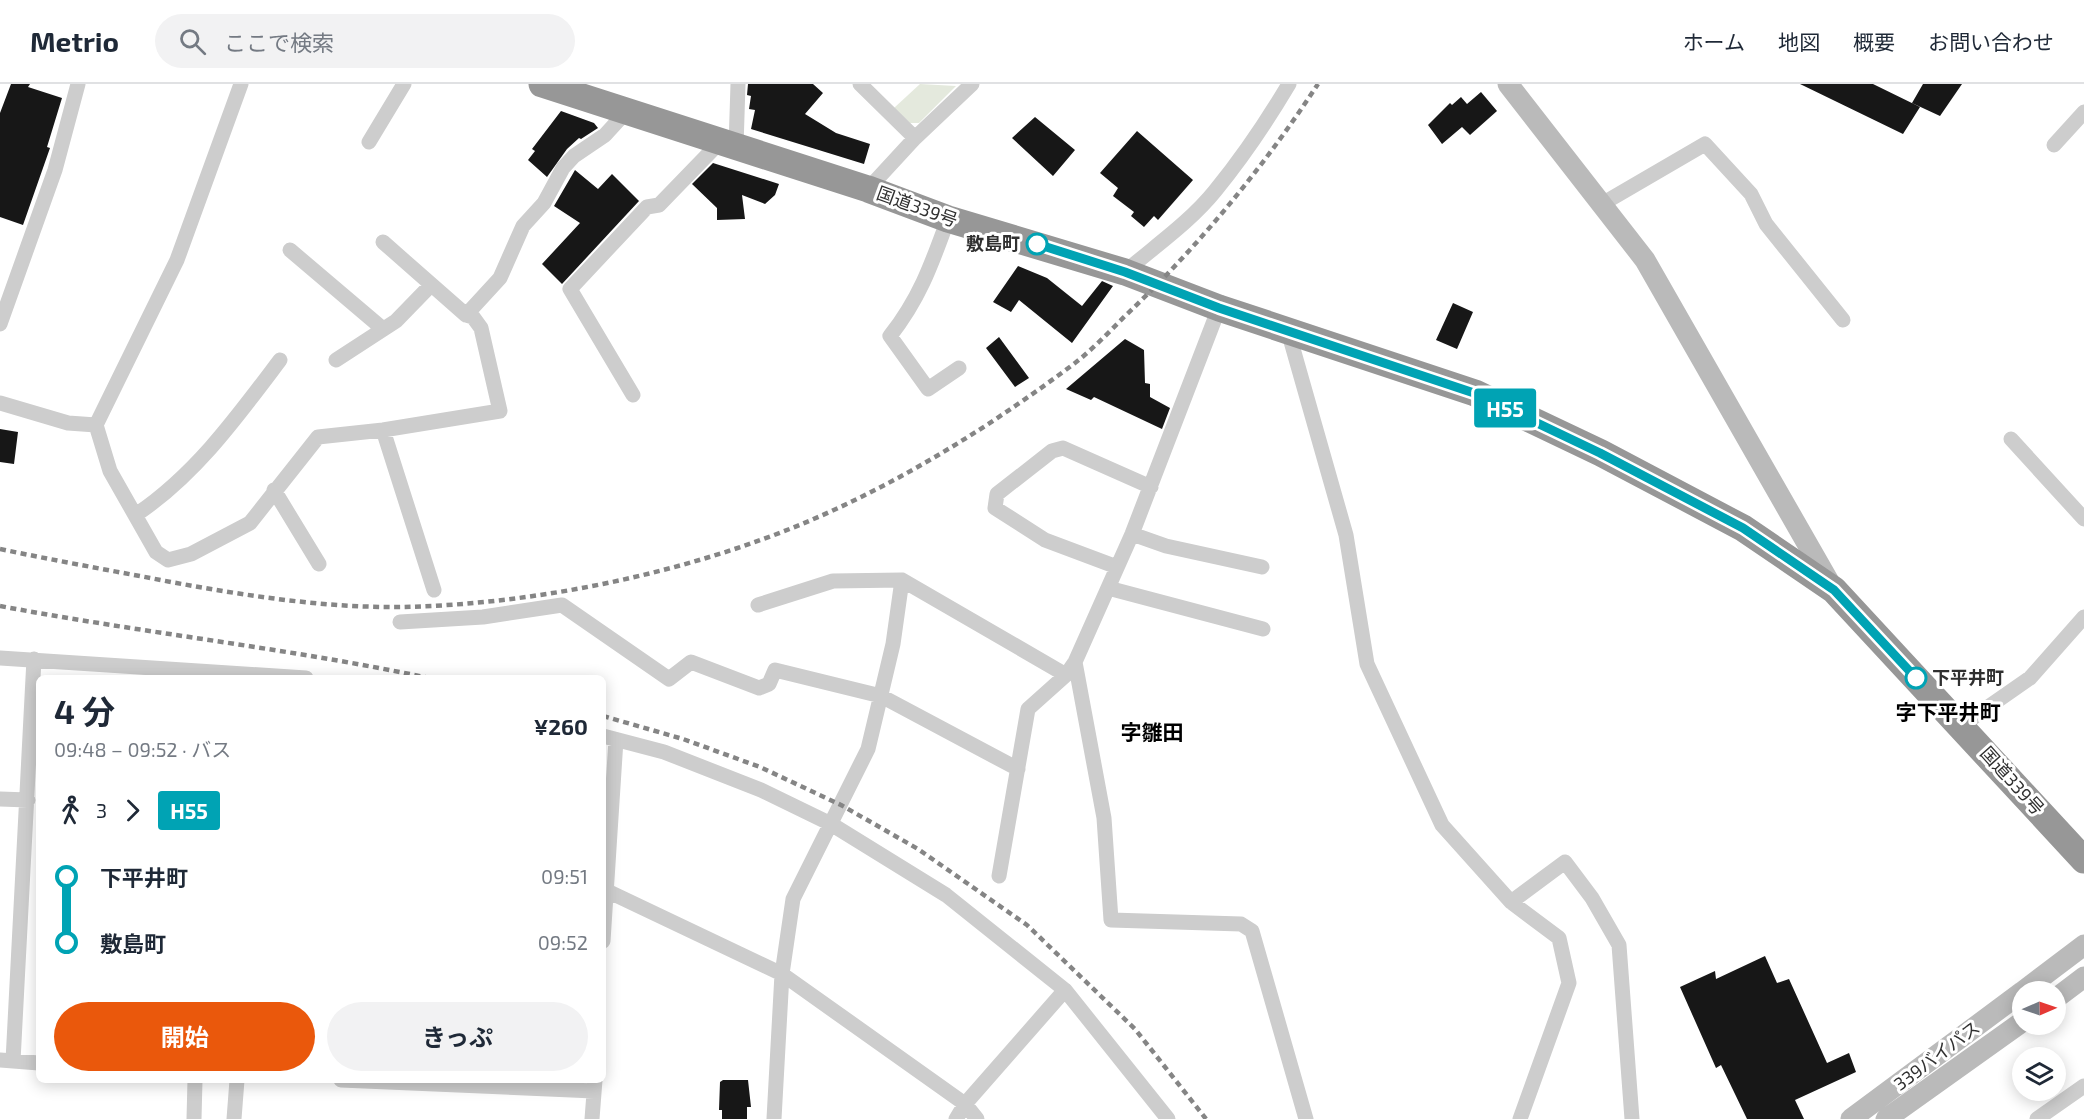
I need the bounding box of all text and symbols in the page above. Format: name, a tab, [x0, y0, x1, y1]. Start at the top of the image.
search box	[155, 14, 575, 68]
text: Metrio	[30, 24, 119, 58]
icon: search	[176, 25, 209, 58]
text: ここで検索	[224, 29, 334, 55]
text: ホーム	[1683, 29, 1745, 54]
text: 地図	[1778, 29, 1820, 54]
text: 概要	[1853, 29, 1895, 54]
text: お問い合わせ	[1928, 29, 2054, 54]
street label: 国道339号	[874, 181, 961, 231]
place label: 敷島町	[966, 232, 1020, 254]
marker: 敷島町	[1026, 233, 1048, 255]
line badge: H55	[1470, 388, 1540, 428]
text: H55	[1486, 396, 1524, 421]
place label: 下平井町	[1932, 666, 2004, 688]
marker: 下平井町	[1905, 667, 1927, 689]
text: 4 分	[54, 691, 115, 731]
district label: 字下平井町	[1896, 699, 2001, 724]
text: ¥260	[534, 713, 588, 739]
district label: 字雛田	[1121, 719, 1184, 744]
text: 09:48 – 09:52 · バス	[54, 737, 231, 761]
street label: 国道339号	[1976, 742, 2049, 819]
icon: walk	[54, 794, 87, 827]
icon: forward	[116, 794, 149, 827]
text: 3	[96, 798, 107, 822]
text: H55	[170, 798, 208, 823]
text: 下平井町	[100, 864, 188, 890]
text: 09:51	[541, 864, 588, 888]
text: 敷島町	[100, 930, 166, 956]
text: 09:52	[538, 930, 588, 954]
north arrow	[2012, 981, 2066, 1035]
map controls	[2012, 981, 2066, 1101]
button: 開始	[54, 1002, 315, 1071]
button: きっぷ	[327, 1002, 588, 1071]
street label: 339バイパス	[1889, 1016, 1984, 1095]
button: layers	[2012, 1047, 2066, 1101]

